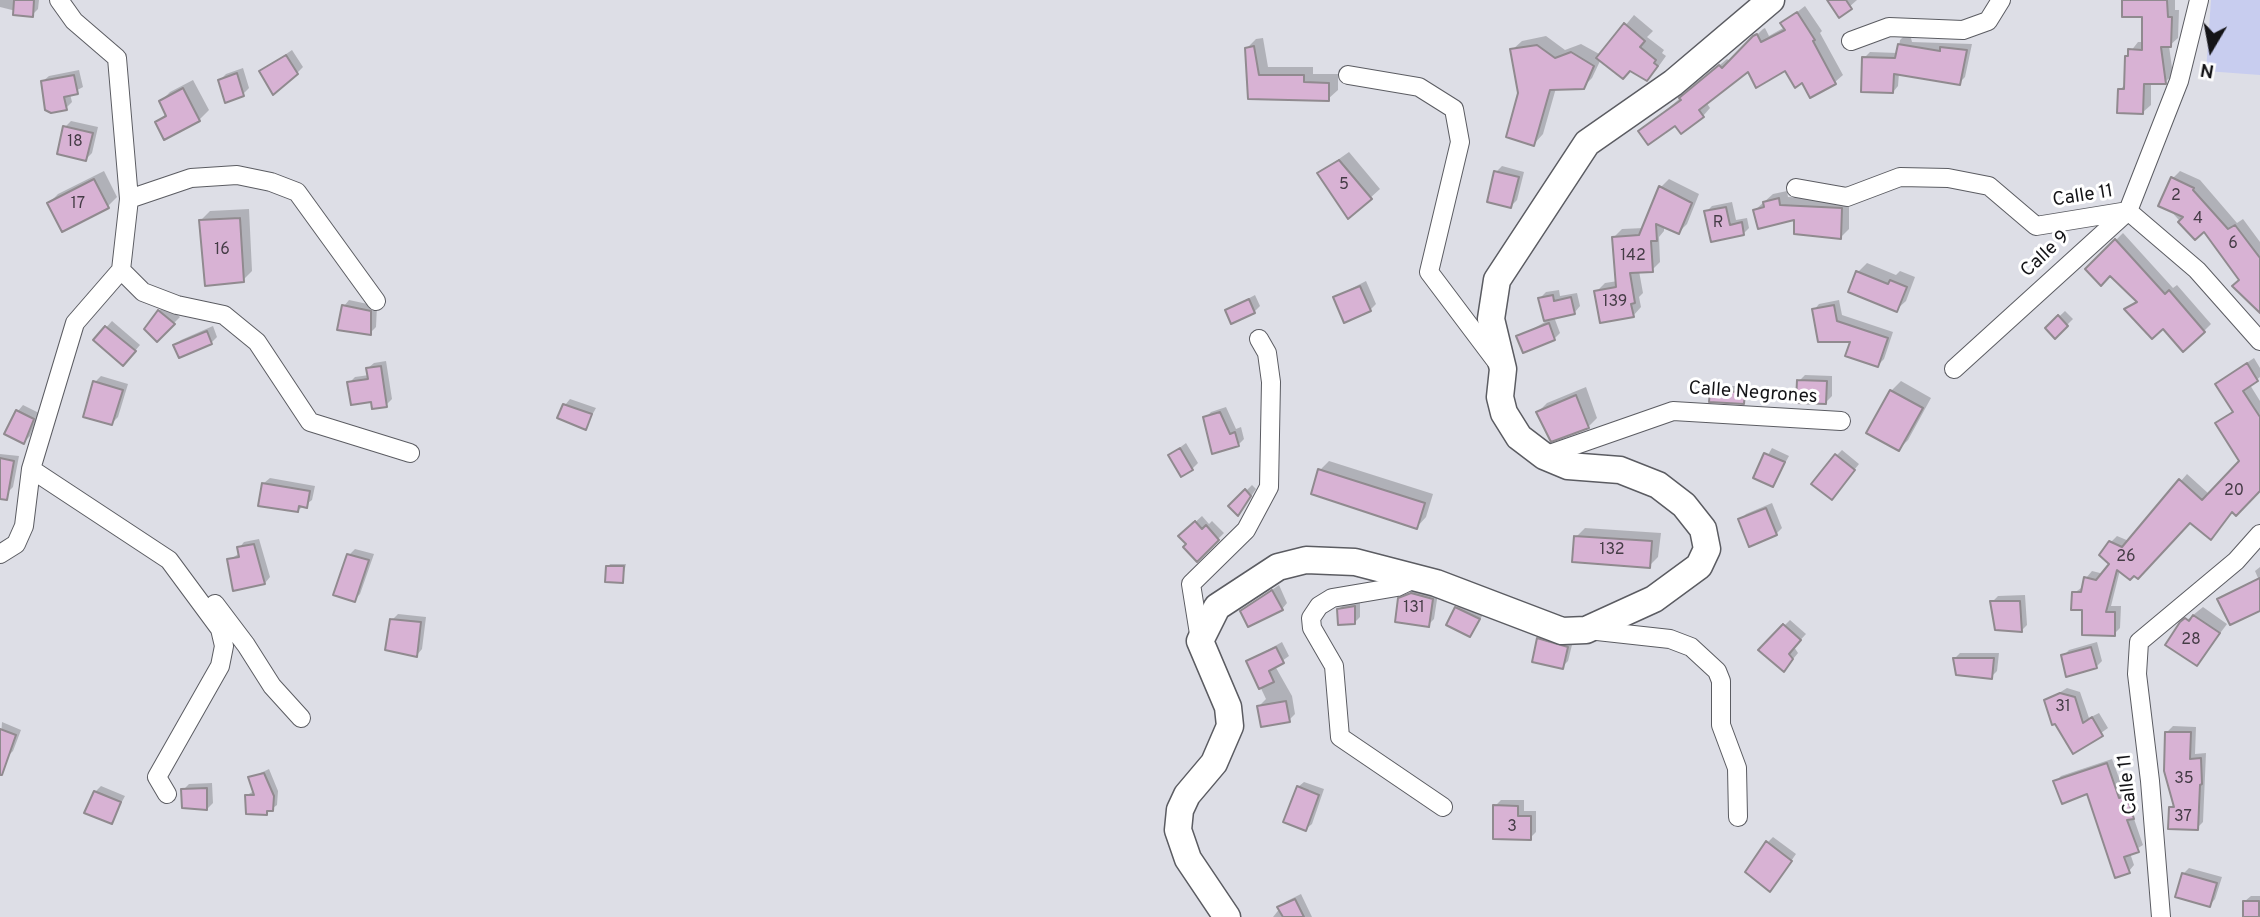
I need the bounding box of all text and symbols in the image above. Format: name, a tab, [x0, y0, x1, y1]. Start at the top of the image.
north arrow	[2176, 14, 2246, 84]
text: N	[2199, 57, 2216, 83]
house number: 18	[67, 133, 83, 153]
house number: 5	[1339, 176, 1349, 196]
street label: Calle 11	[2051, 181, 2115, 213]
house number: 2	[2171, 187, 2181, 207]
house number: 17	[71, 195, 85, 215]
house number: 4	[2193, 210, 2203, 230]
house number: R	[1713, 214, 1723, 234]
street label: Calle 9	[2017, 227, 2075, 283]
house number: 6	[2228, 235, 2238, 255]
house number: 16	[214, 241, 230, 261]
house number: 142	[1620, 247, 1646, 267]
house number: 139	[1603, 293, 1627, 313]
street label: Calle Negrones	[1688, 378, 1818, 410]
house number: 20	[2224, 482, 2244, 502]
house number: 132	[1599, 541, 1625, 561]
house number: 26	[2116, 548, 2136, 568]
house number: 131	[1403, 599, 1425, 619]
house number: 28	[2181, 631, 2201, 651]
house number: 31	[2055, 698, 2071, 718]
street label: Calle 11	[2114, 752, 2144, 816]
house number: 35	[2174, 770, 2194, 790]
house number: 37	[2174, 808, 2192, 828]
house number: 3	[1507, 818, 1517, 838]

